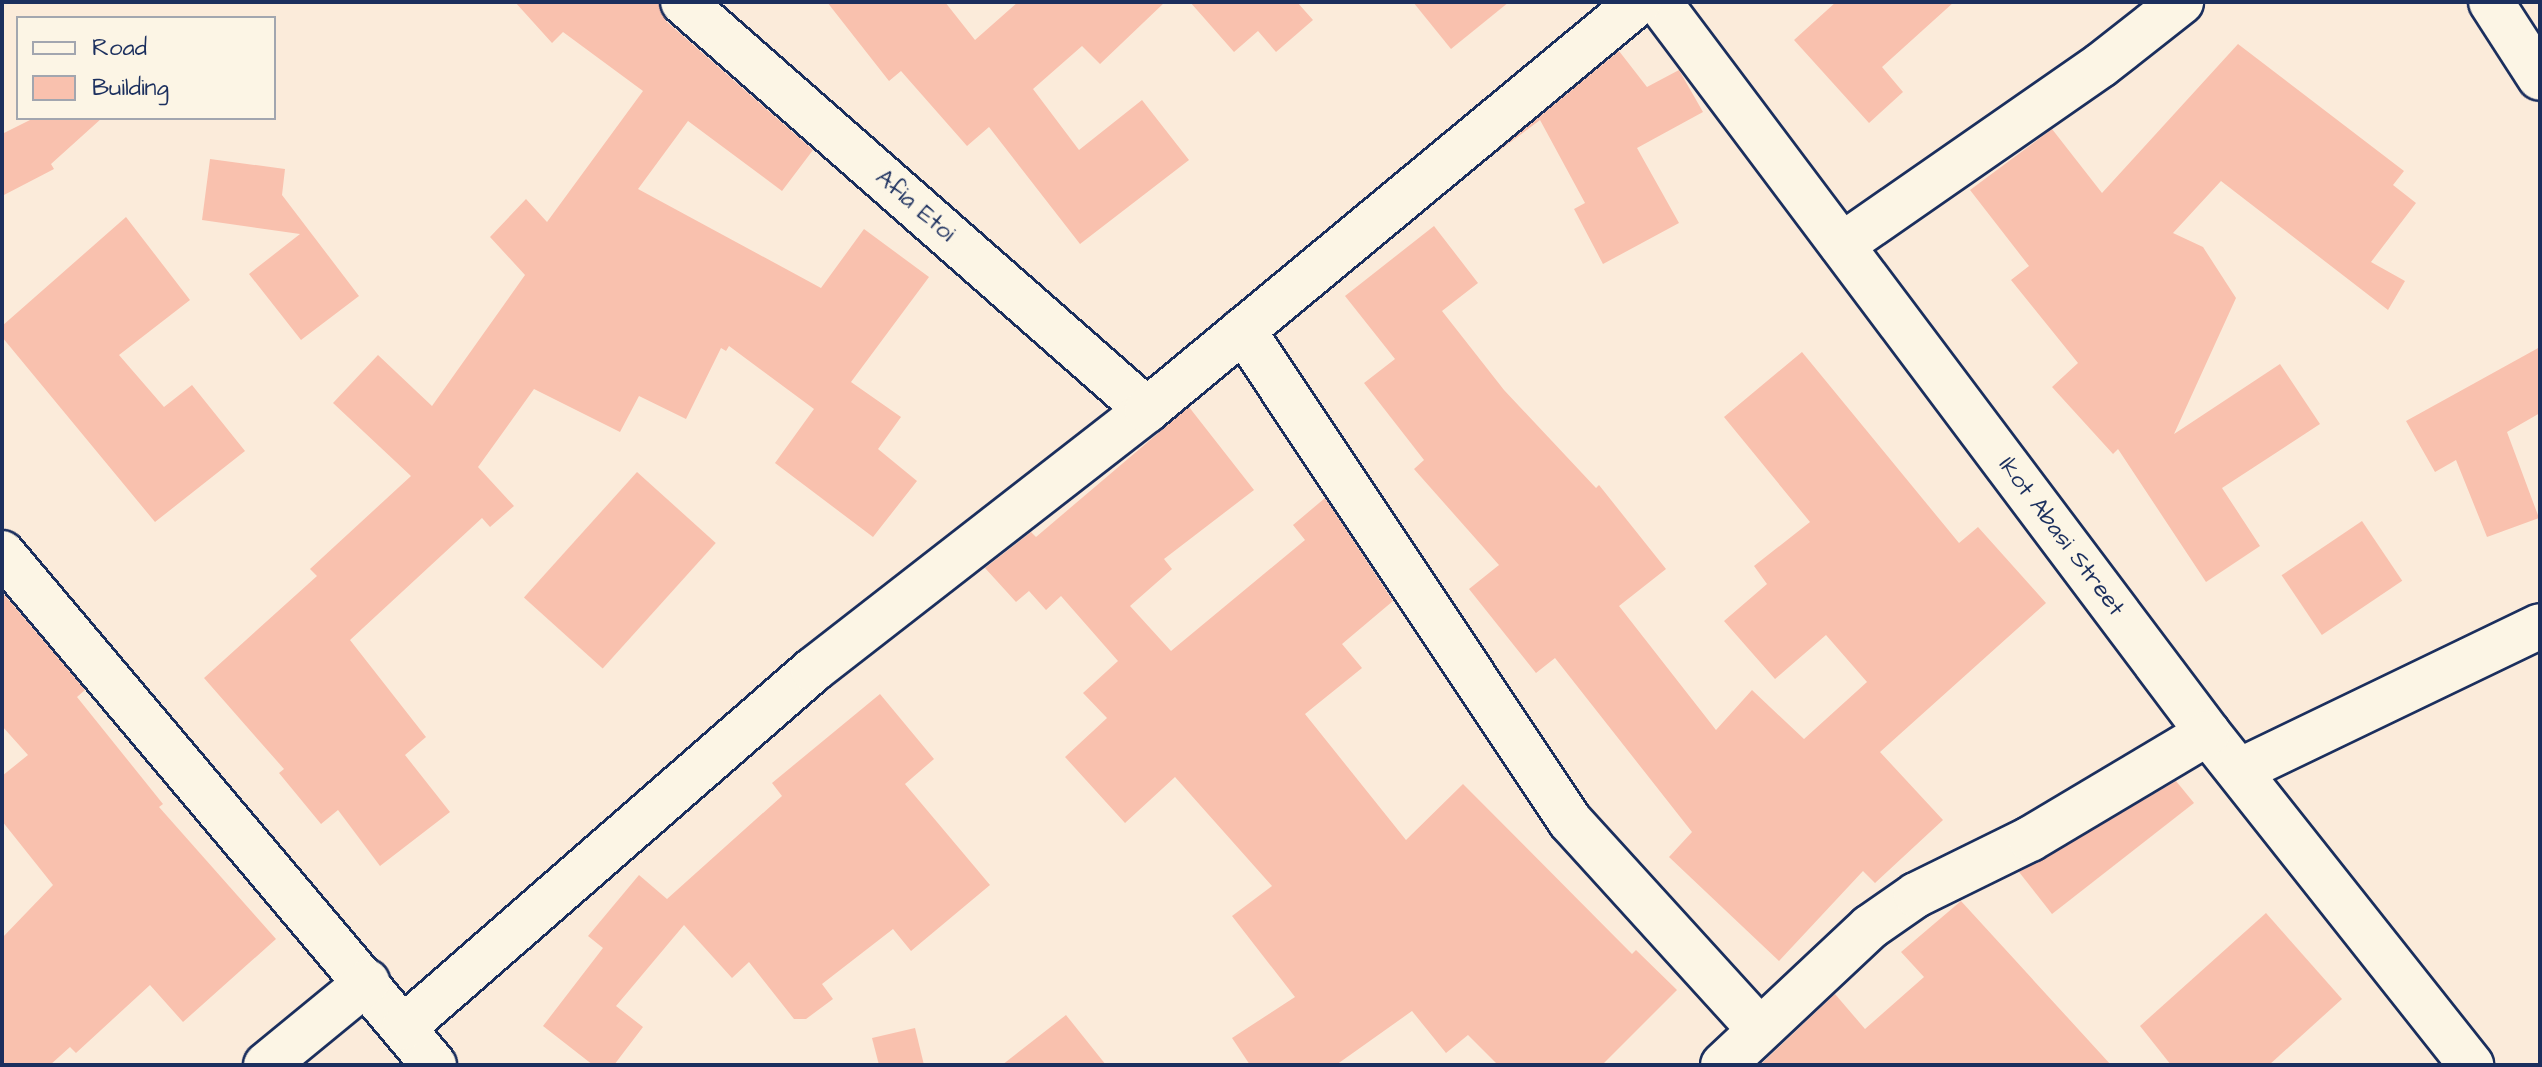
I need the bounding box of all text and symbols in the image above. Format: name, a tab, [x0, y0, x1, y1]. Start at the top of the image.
legend	[16, 16, 276, 120]
text: Road	[92, 31, 147, 65]
text: Building	[92, 71, 169, 105]
street label: Afia Etoi	[869, 164, 961, 248]
street label: Ikot Abasi Street	[1992, 452, 2130, 622]

